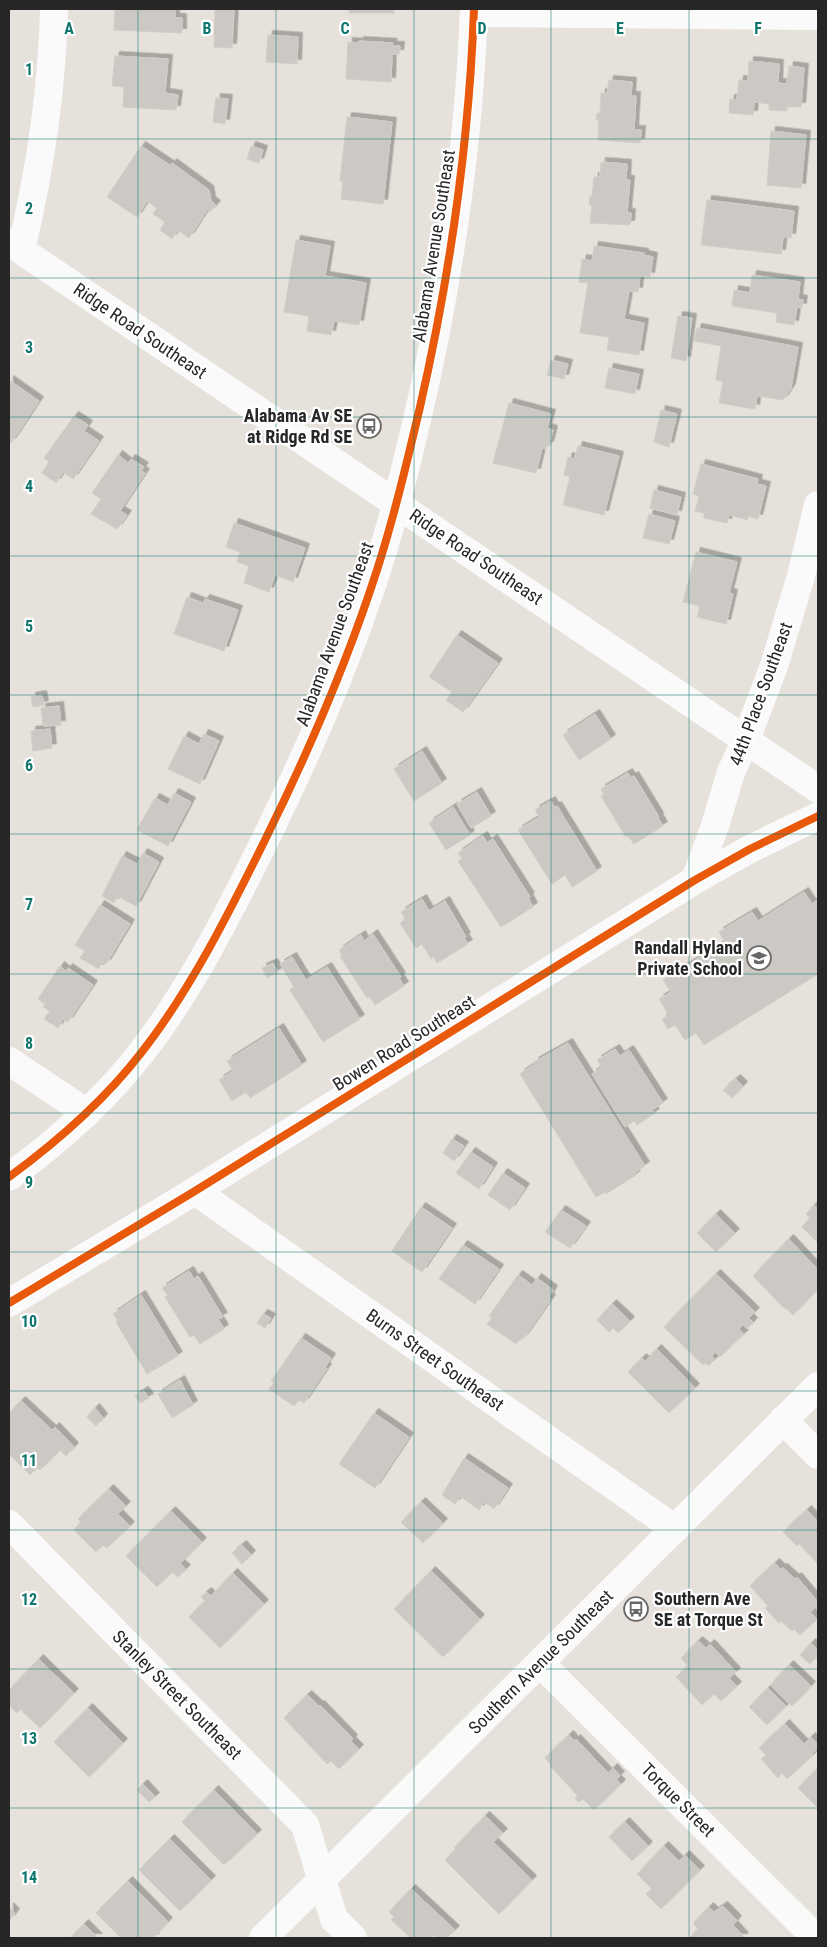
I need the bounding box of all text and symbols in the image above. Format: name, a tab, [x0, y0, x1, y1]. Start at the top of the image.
text: A	[64, 19, 74, 38]
text: B	[203, 19, 212, 38]
text: C	[340, 19, 350, 38]
text: D	[477, 19, 487, 38]
text: E	[616, 19, 624, 38]
text: F	[754, 19, 762, 38]
text: 1	[25, 60, 33, 79]
street label: Alabama Avenue Southeast	[408, 148, 459, 344]
text: 2	[25, 199, 33, 218]
street label: Ridge Road Southeast	[70, 278, 211, 383]
text: 3	[25, 338, 33, 357]
place label: Alabama Av SE at Ridge Rd SE	[244, 405, 352, 447]
bus stop icon: Alabama Av SE at Ridge Rd SE	[356, 413, 382, 439]
text: 4	[25, 477, 33, 496]
street label: Ridge Road Southeast	[406, 504, 547, 609]
street label: Alabama Avenue Southeast	[291, 539, 378, 729]
text: 5	[25, 617, 33, 636]
street label: 44th Place Southeast	[725, 619, 796, 768]
text: 6	[25, 756, 33, 775]
text: 7	[25, 895, 33, 914]
place label: Randall Hyland Private School	[634, 937, 742, 979]
school or university icon: Randall Hyland Private School	[746, 945, 772, 971]
street label: Bowen Road Southeast	[329, 990, 479, 1095]
text: 8	[25, 1034, 33, 1053]
text: 9	[25, 1173, 33, 1192]
street label: Burns Street Southeast	[362, 1304, 508, 1415]
text: 10	[21, 1312, 37, 1331]
text: 11	[21, 1451, 37, 1470]
street label: Southern Avenue Southeast	[464, 1585, 617, 1738]
place label: Southern Ave SE at Torque St	[654, 1588, 763, 1630]
text: 12	[21, 1590, 37, 1609]
bus stop icon: Southern Ave SE at Torque St	[623, 1596, 649, 1622]
street label: Stanley Street Southeast	[108, 1626, 246, 1764]
text: 13	[21, 1729, 37, 1748]
street label: Torque Street	[637, 1759, 719, 1841]
text: 14	[21, 1868, 37, 1887]

